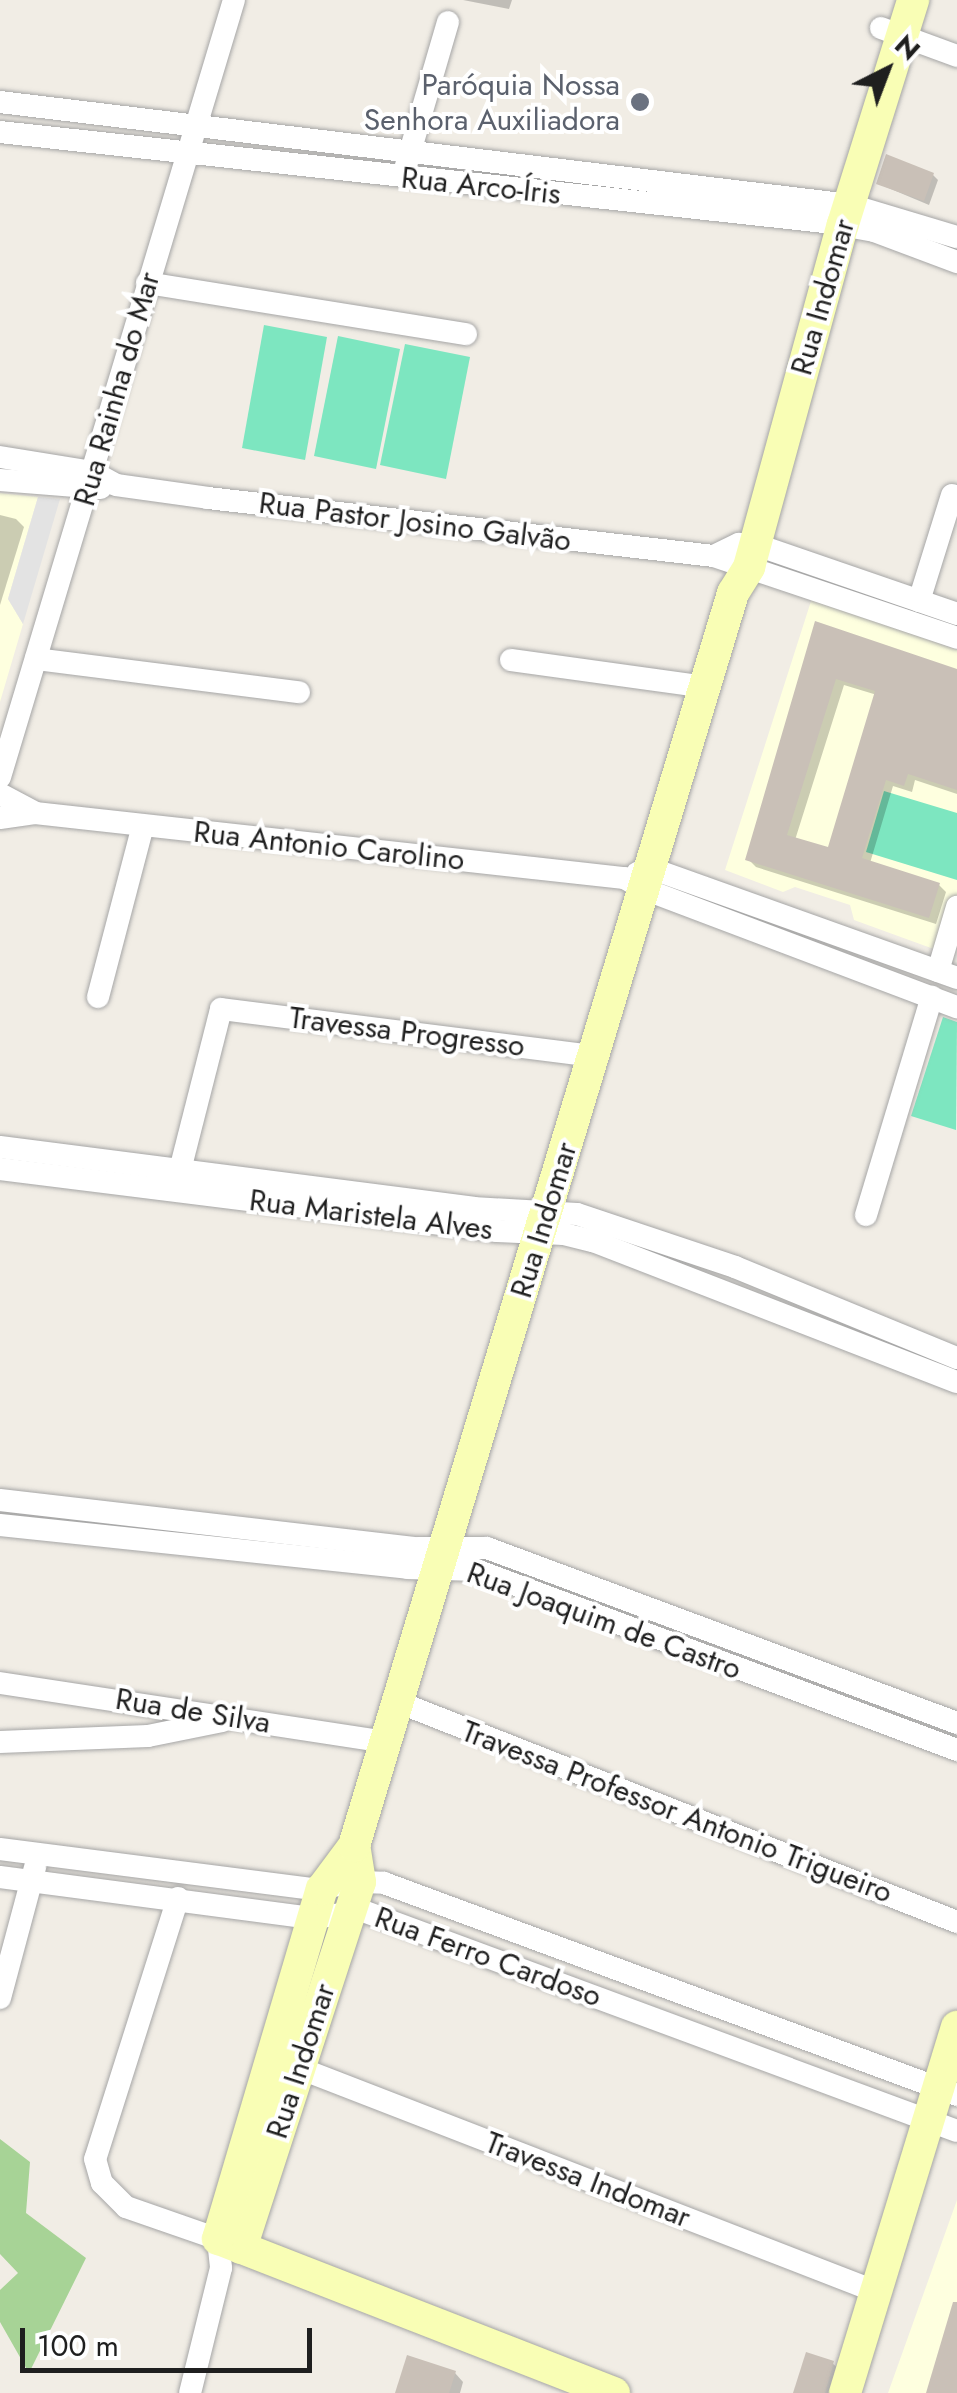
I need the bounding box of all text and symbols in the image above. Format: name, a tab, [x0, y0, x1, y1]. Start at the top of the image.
north arrow	[837, 20, 937, 120]
text: N	[885, 25, 929, 70]
place label: Paróquia Nossa Senhora Auxiliadora	[364, 67, 620, 138]
marker: Paróquia Nossa Senhora Auxiliadora	[629, 91, 651, 113]
street label: Rua Arco-Íris	[399, 160, 563, 212]
street label: Rua Indomar	[784, 215, 862, 379]
street label: Rua Rainha do Mar	[66, 268, 168, 510]
street label: Rua Pastor Josino Galvão	[257, 485, 573, 559]
street label: Rua Antonio Carolino	[192, 814, 466, 878]
street label: Travessa Progresso	[287, 1000, 527, 1064]
street label: Rua Indomar	[503, 1138, 585, 1302]
street label: Rua Maristela Alves	[247, 1182, 495, 1248]
street label: Rua Joaquim de Castro	[462, 1555, 746, 1687]
street label: Rua de Silva	[113, 1681, 273, 1741]
street label: Travessa Professor Antonio Trigueiro	[457, 1713, 897, 1911]
street label: Rua Ferro Cardoso	[370, 1899, 606, 2015]
street label: Rua Indomar	[259, 1979, 343, 2143]
street label: Travessa Indomar	[480, 2124, 696, 2236]
scale bar	[25, 2308, 318, 2370]
text: 100 m	[37, 2324, 119, 2367]

